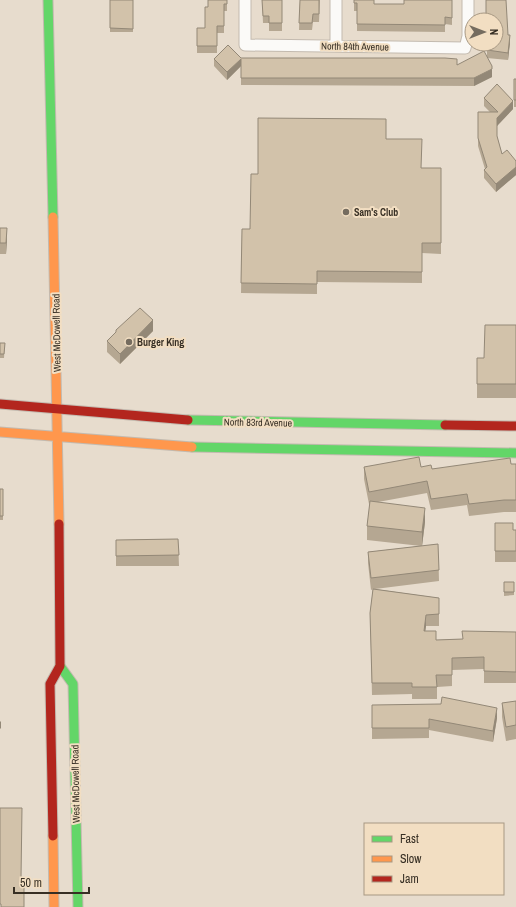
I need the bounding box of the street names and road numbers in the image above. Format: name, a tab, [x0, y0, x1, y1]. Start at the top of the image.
street label: North 84th Avenue	[321, 39, 389, 54]
street label: West McDowell Road	[49, 294, 64, 372]
street label: North 83rd Avenue	[224, 415, 293, 430]
street label: West McDowell Road	[68, 745, 83, 823]

